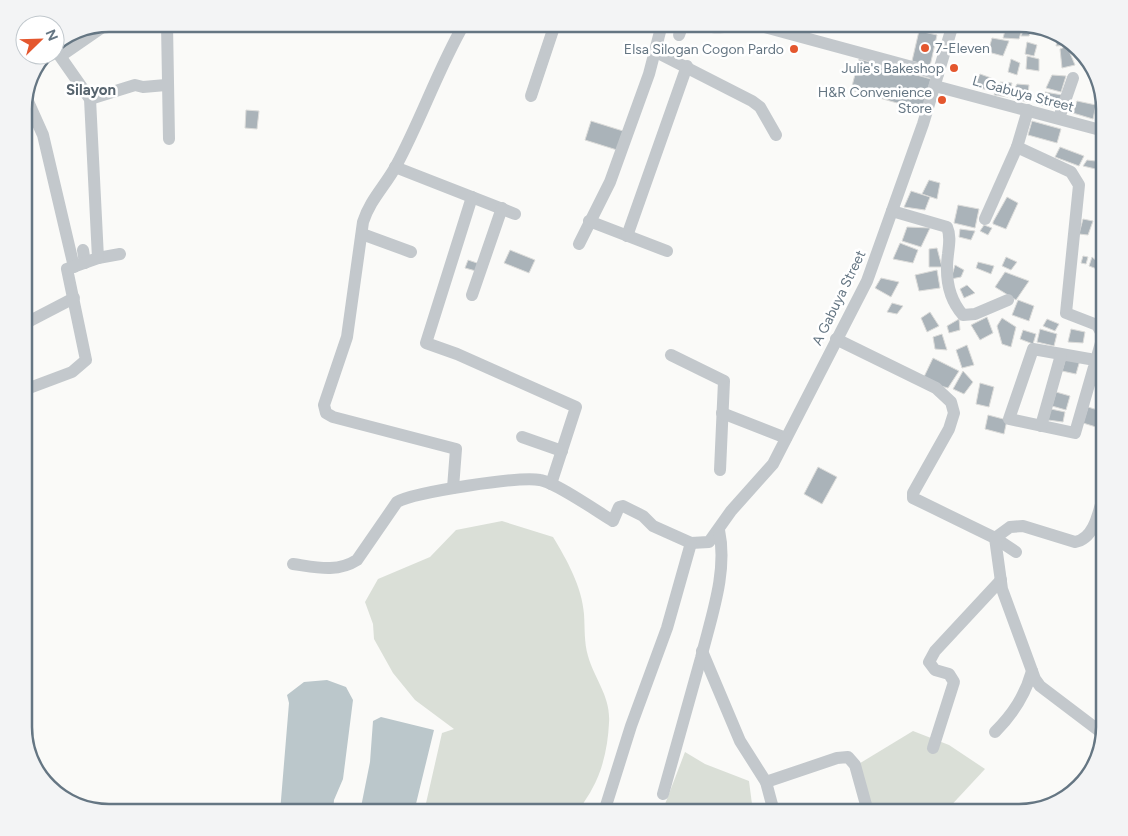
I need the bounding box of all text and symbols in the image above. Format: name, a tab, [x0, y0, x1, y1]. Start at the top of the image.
north arrow	[15, 15, 65, 65]
text: N	[42, 27, 61, 43]
place label: 7-Eleven	[935, 40, 990, 57]
place label: Elsa Silogan Cogon Pardo	[624, 41, 784, 58]
marker: 7-Eleven	[919, 42, 931, 54]
marker: Elsa Silogan Cogon Pardo	[788, 43, 800, 55]
place label: Julie's Bakeshop	[842, 60, 944, 77]
marker: Julie's Bakeshop	[948, 62, 960, 74]
street label: L. Gabuya Street	[970, 72, 1076, 116]
district label: Silayon	[66, 81, 116, 99]
place label: H&R Convenience Store	[818, 84, 932, 117]
marker: H&R Convenience Store	[936, 94, 948, 106]
street label: A Gabuya Street	[809, 248, 869, 348]

